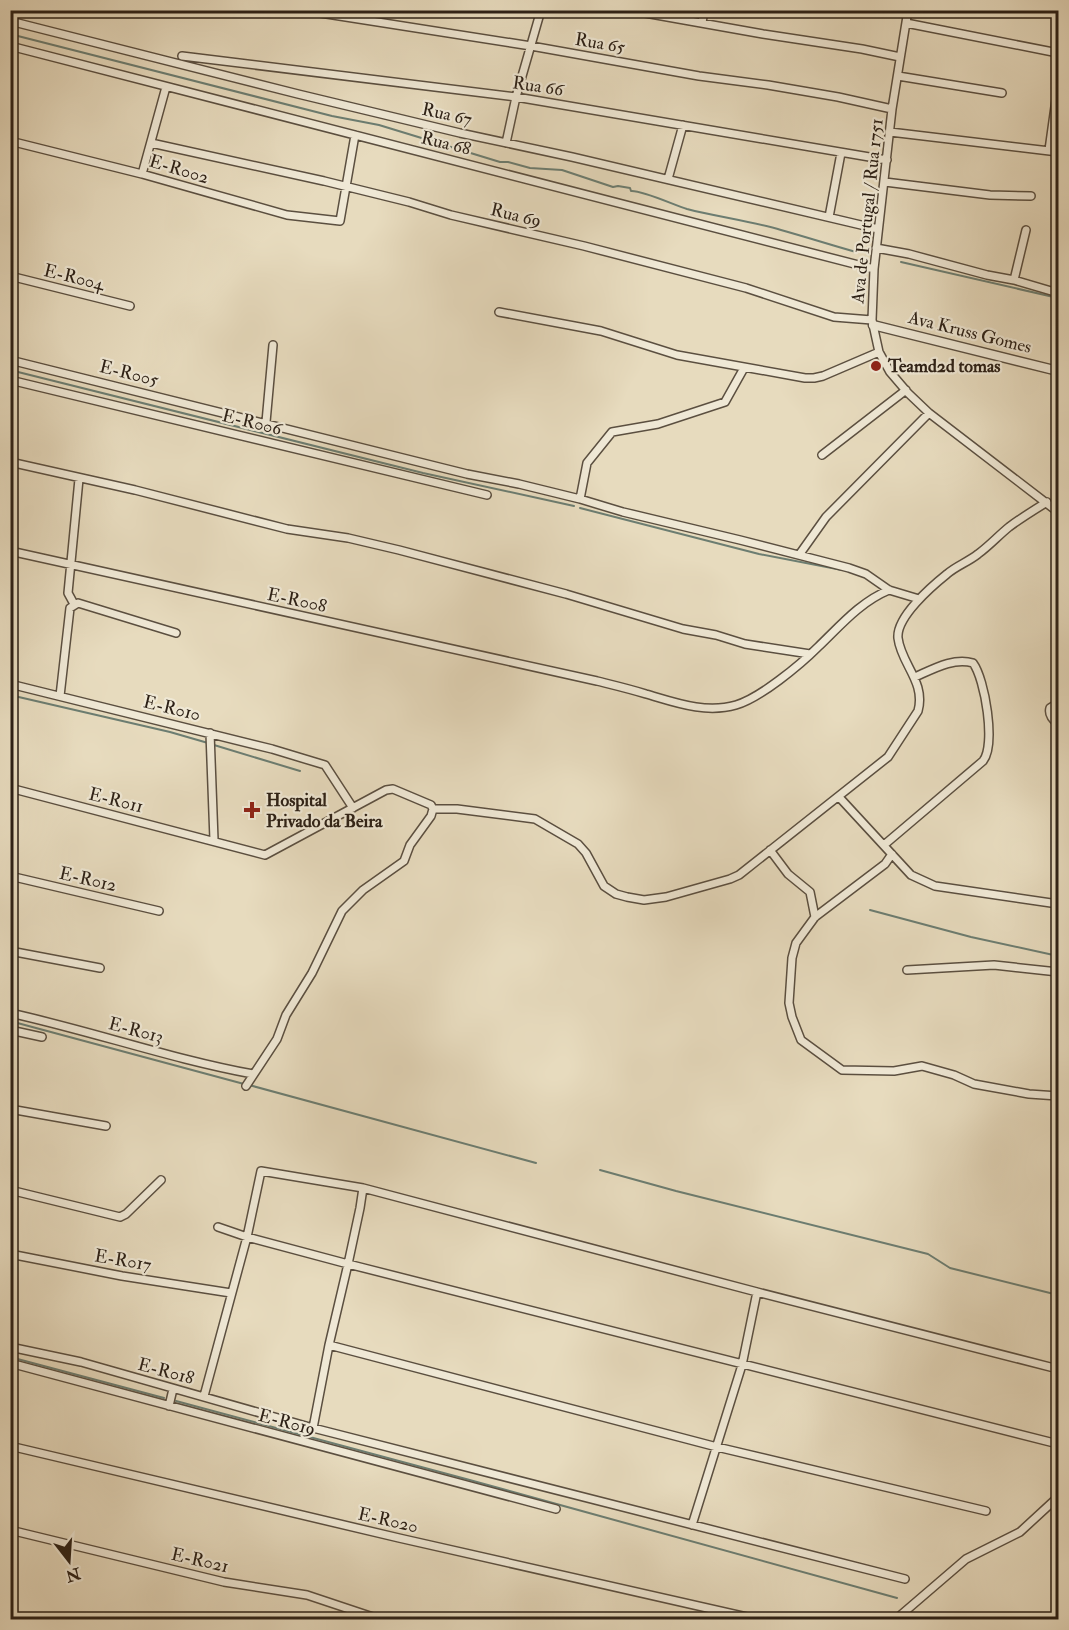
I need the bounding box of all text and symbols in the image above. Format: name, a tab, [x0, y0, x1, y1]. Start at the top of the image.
street label: Rua 65	[573, 28, 627, 59]
street label: Rua 66	[511, 71, 566, 102]
street label: Rua 67	[420, 98, 474, 131]
street label: Ava de Portugal / Rua 1751	[846, 117, 889, 306]
street label: Rua 68	[418, 126, 473, 161]
street label: E-R002	[146, 150, 211, 189]
street label: Rua 69	[488, 198, 544, 233]
street label: E-R004	[41, 259, 108, 296]
street label: Ava Kruss Gomes	[905, 306, 1034, 359]
street label: E-R005	[97, 355, 161, 392]
place label: Teamd2d tomas	[887, 355, 1001, 378]
marker: Teamd2d tomas	[869, 359, 883, 373]
street label: E-R006	[220, 404, 285, 441]
street label: E-R008	[265, 583, 329, 618]
street label: E-R010	[141, 690, 203, 727]
street label: E-R011	[86, 783, 146, 818]
place label: Hospital Privado da Beira	[266, 789, 383, 833]
marker: Hospital Privado da Beira	[243, 801, 261, 819]
street label: E-R012	[57, 862, 119, 897]
street label: E-R013	[106, 1012, 166, 1049]
street label: E-R017	[93, 1244, 153, 1277]
street label: E-R018	[135, 1353, 197, 1390]
street label: E-R019	[256, 1404, 318, 1441]
street label: E-R020	[356, 1502, 420, 1539]
north arrow	[39, 1531, 99, 1591]
street label: E-R021	[169, 1543, 231, 1578]
text: N	[63, 1562, 84, 1586]

